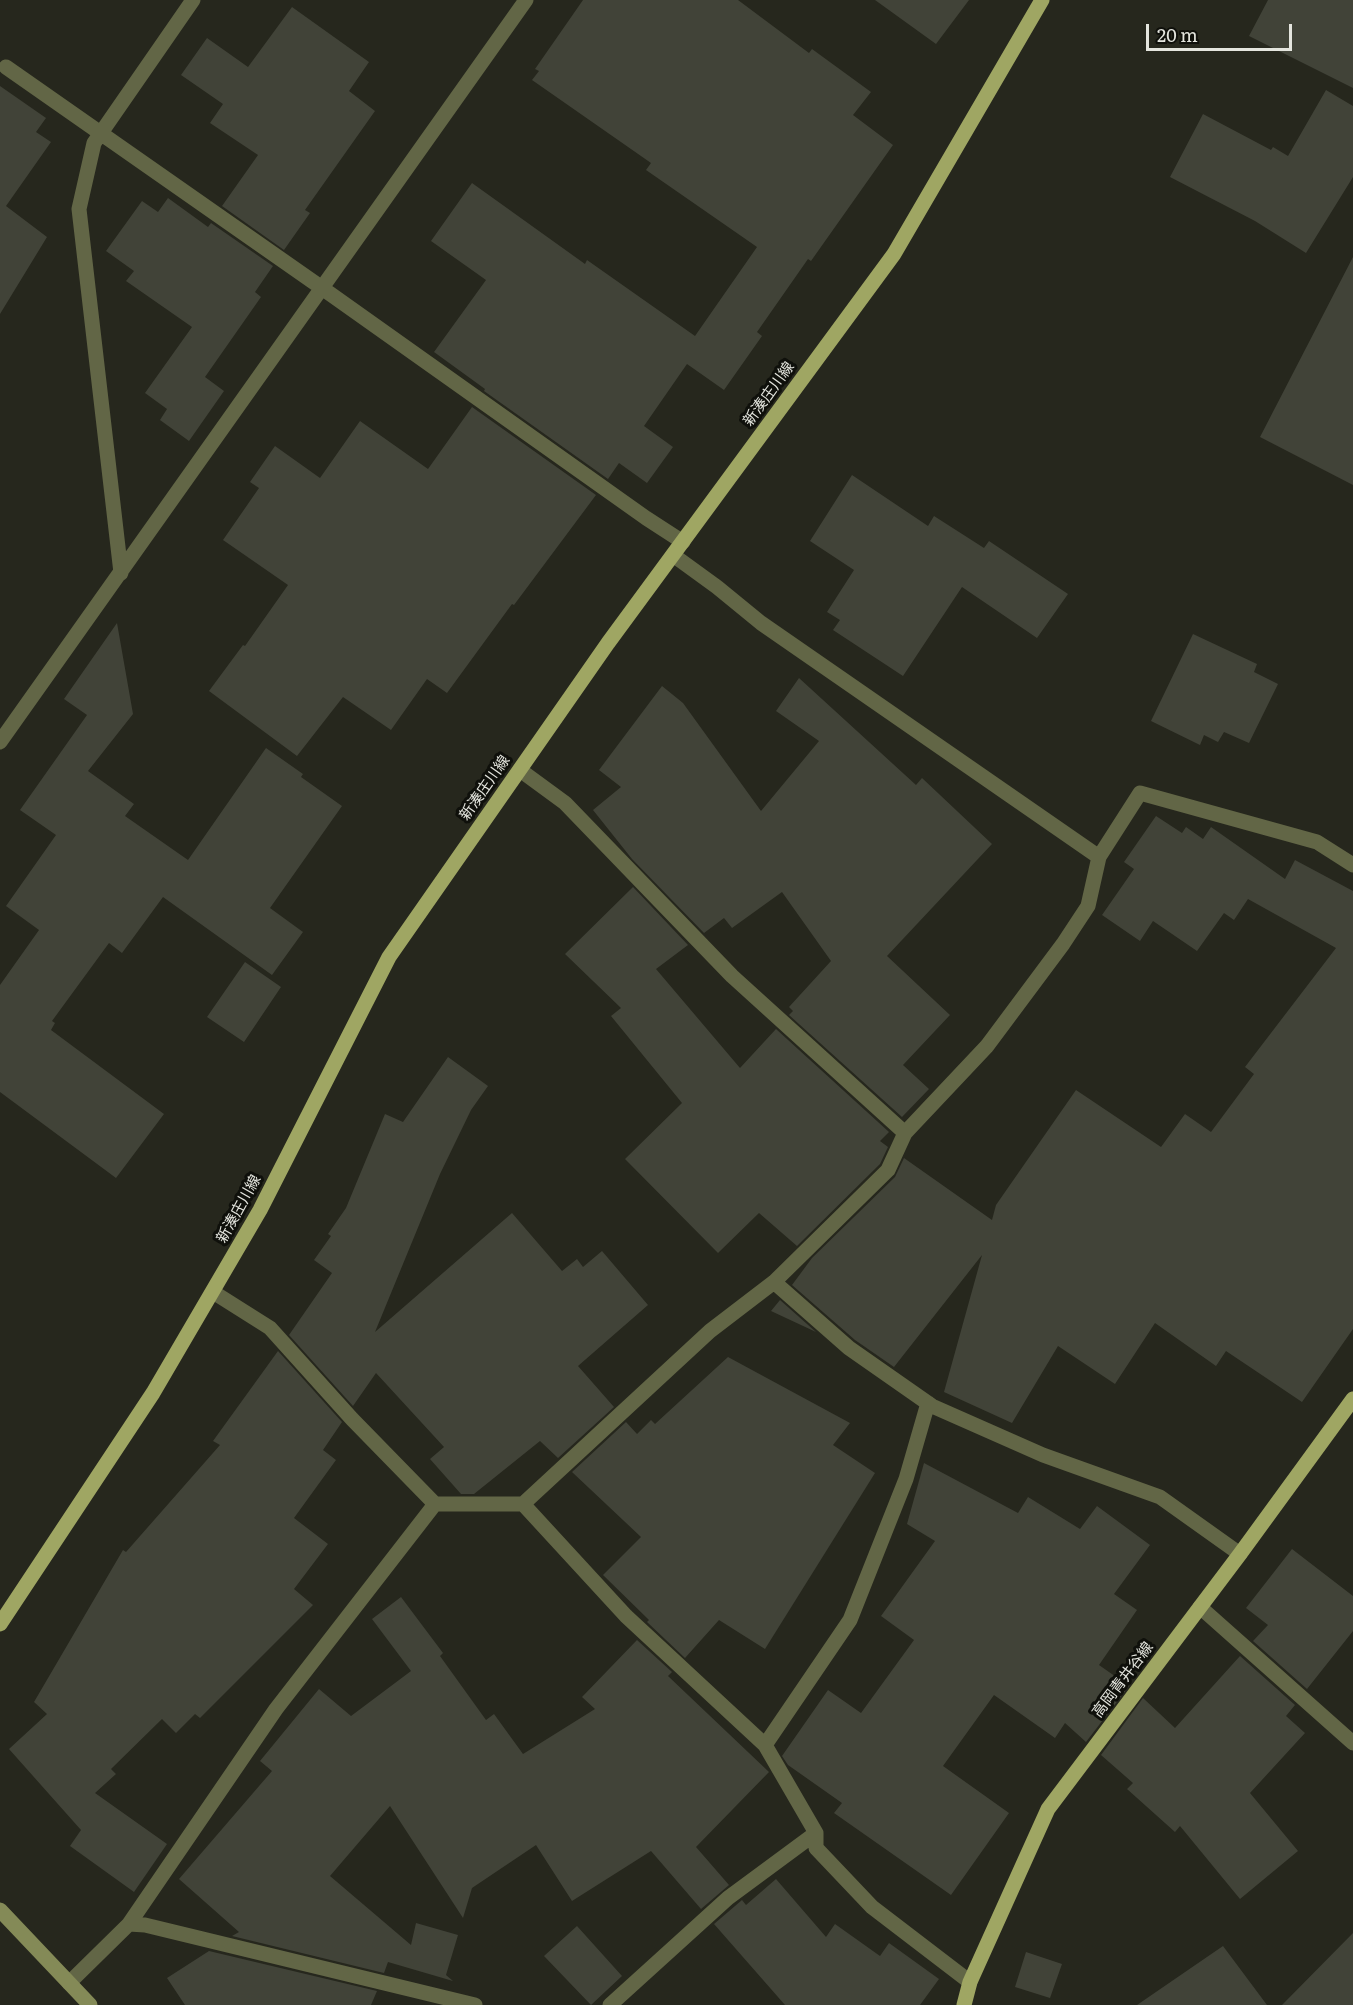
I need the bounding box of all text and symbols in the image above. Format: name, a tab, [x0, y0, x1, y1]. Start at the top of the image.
scale bar	[1149, 12, 1294, 50]
text: 20 m	[1157, 21, 1198, 48]
street label: 新湊庄川線	[740, 358, 798, 430]
street label: 新湊庄川線	[456, 752, 514, 824]
street label: 新湊庄川線	[213, 1172, 265, 1246]
street label: 高岡青井谷線	[1089, 1639, 1157, 1721]

